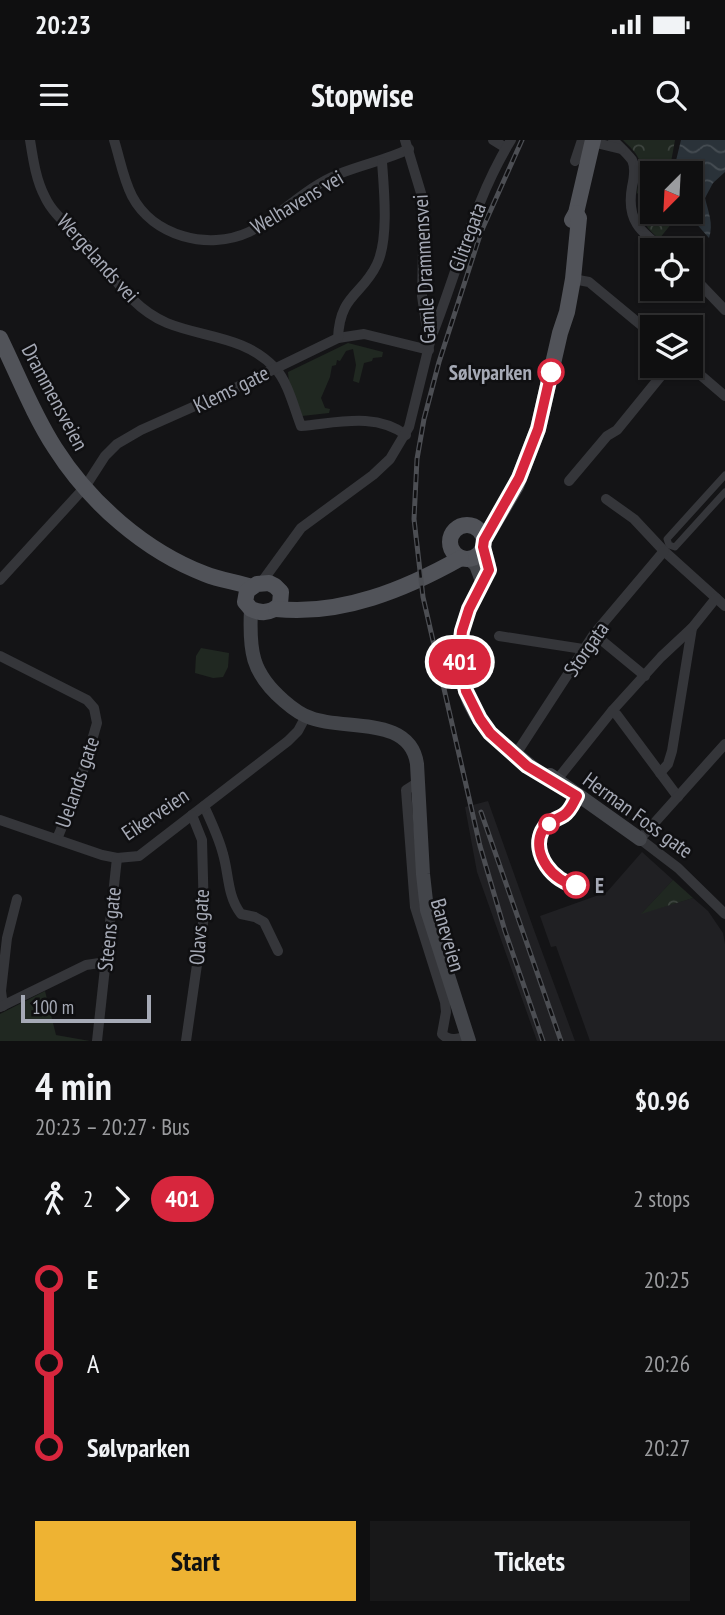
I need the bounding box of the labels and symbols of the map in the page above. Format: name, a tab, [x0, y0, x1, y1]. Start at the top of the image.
north arrow	[640, 161, 704, 224]
street label: Welhavens vei	[246, 164, 348, 240]
street label: Gamle Drammensvei	[407, 194, 441, 344]
street label: Glitregata	[442, 199, 492, 275]
street label: Wergelands vei	[51, 208, 145, 308]
street label: Drammensveien	[16, 339, 94, 455]
street label: Klems gate	[189, 359, 273, 419]
place label: Sølvparken	[449, 359, 532, 386]
marker: Sølvparken	[538, 359, 564, 385]
street label: Storgata	[557, 616, 615, 682]
line badge: 401	[420, 639, 500, 685]
street label: Uelands gate	[49, 733, 105, 831]
street label: Herman Foss gate	[578, 766, 698, 864]
street label: Eikerveien	[116, 782, 194, 846]
unlabelled marker	[539, 814, 559, 834]
marker: E	[563, 872, 589, 898]
place label: E	[595, 872, 604, 899]
street label: Steens gate	[91, 886, 127, 972]
street label: Olavs gate	[183, 888, 215, 966]
street label: Baneveien	[425, 895, 471, 975]
scale bar	[21, 992, 150, 1024]

